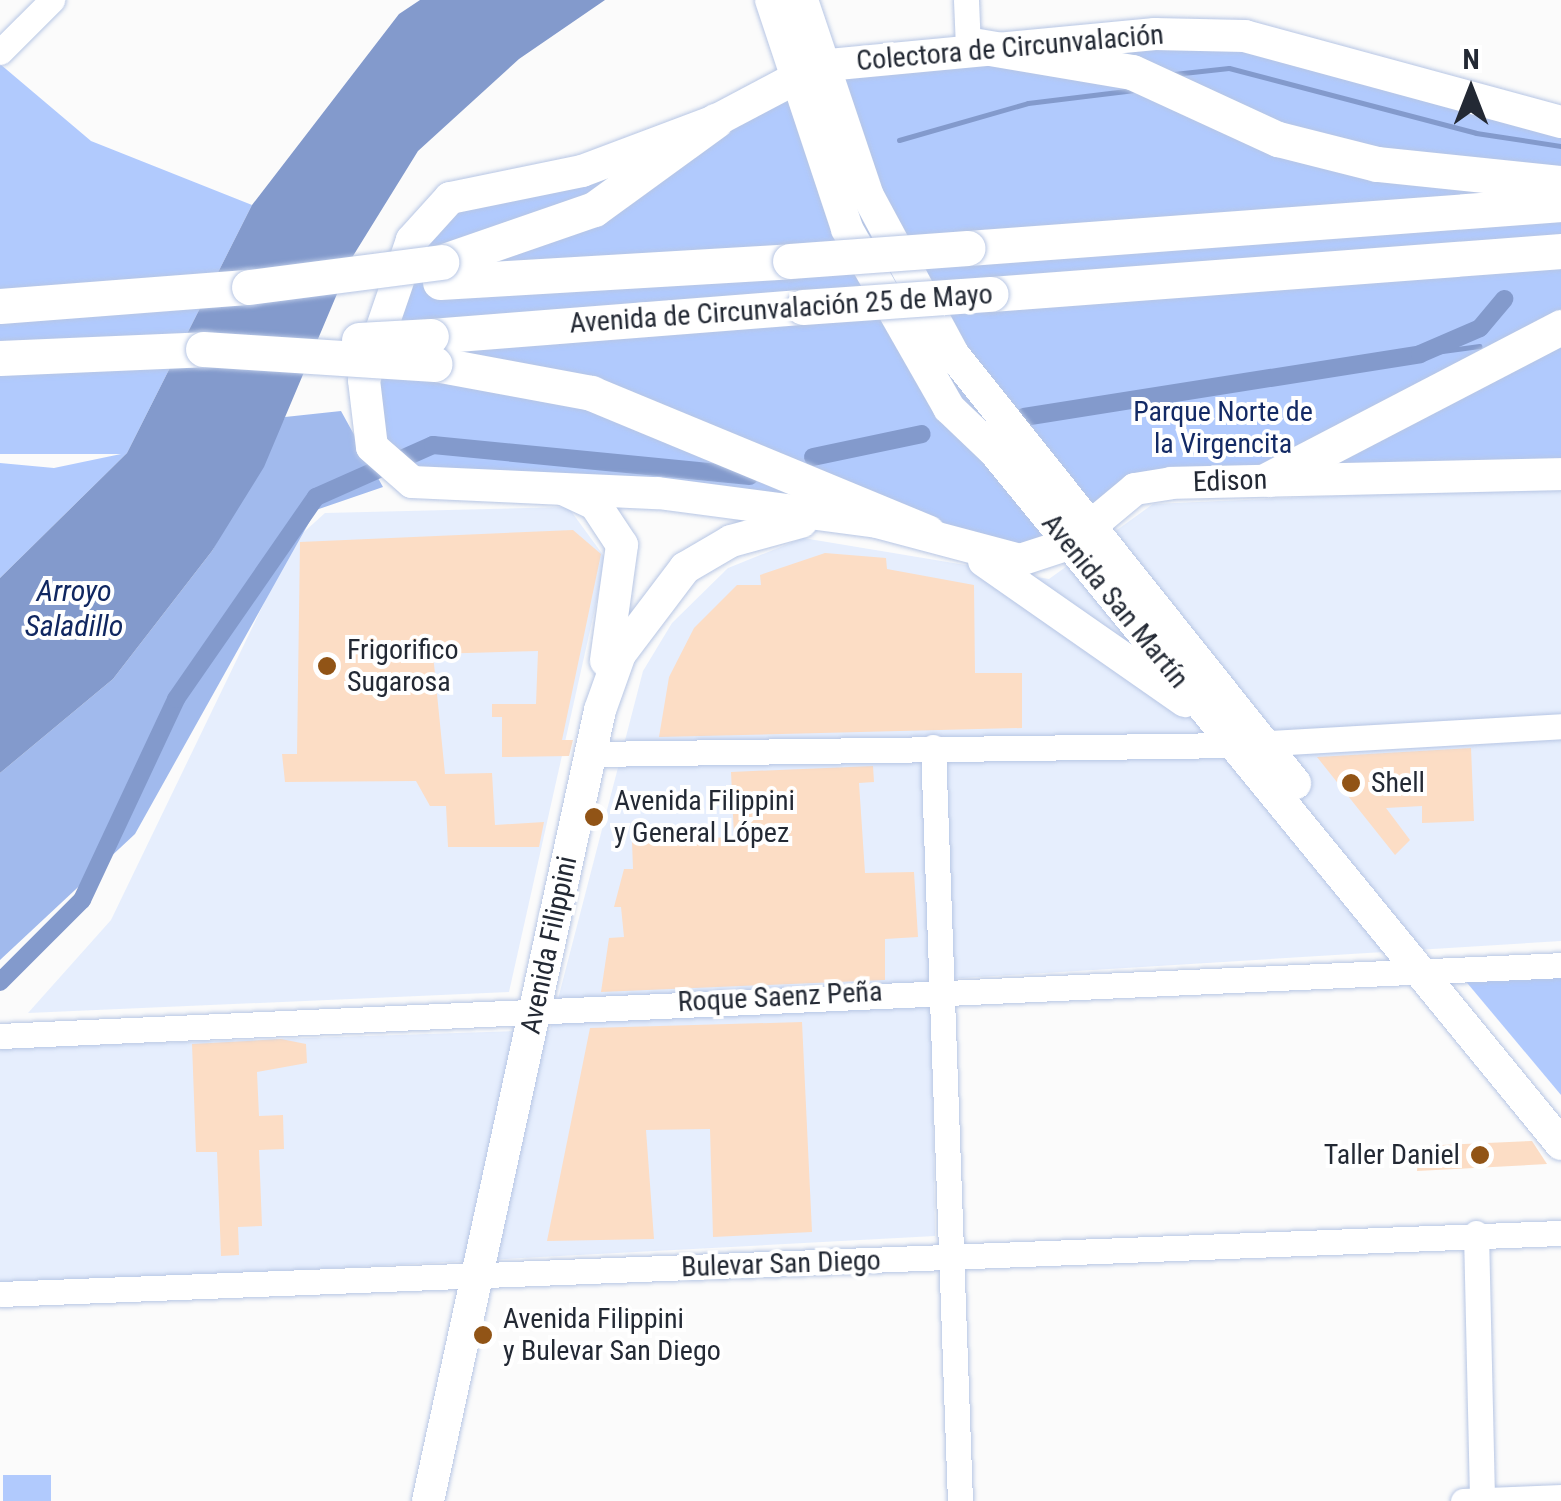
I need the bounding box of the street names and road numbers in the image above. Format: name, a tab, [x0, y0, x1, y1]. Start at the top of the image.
street label: Colectora de Circunvalación	[855, 18, 1165, 78]
street label: Avenida de Circunvalación 25 de Mayo	[568, 277, 994, 341]
street label: Edison	[1192, 463, 1268, 499]
street label: Avenida San Martín	[1035, 507, 1195, 695]
street label: Avenida Filippini	[514, 853, 584, 1037]
street label: Roque Saenz Peña	[677, 975, 883, 1019]
street label: Bulevar San Diego	[681, 1244, 881, 1284]

